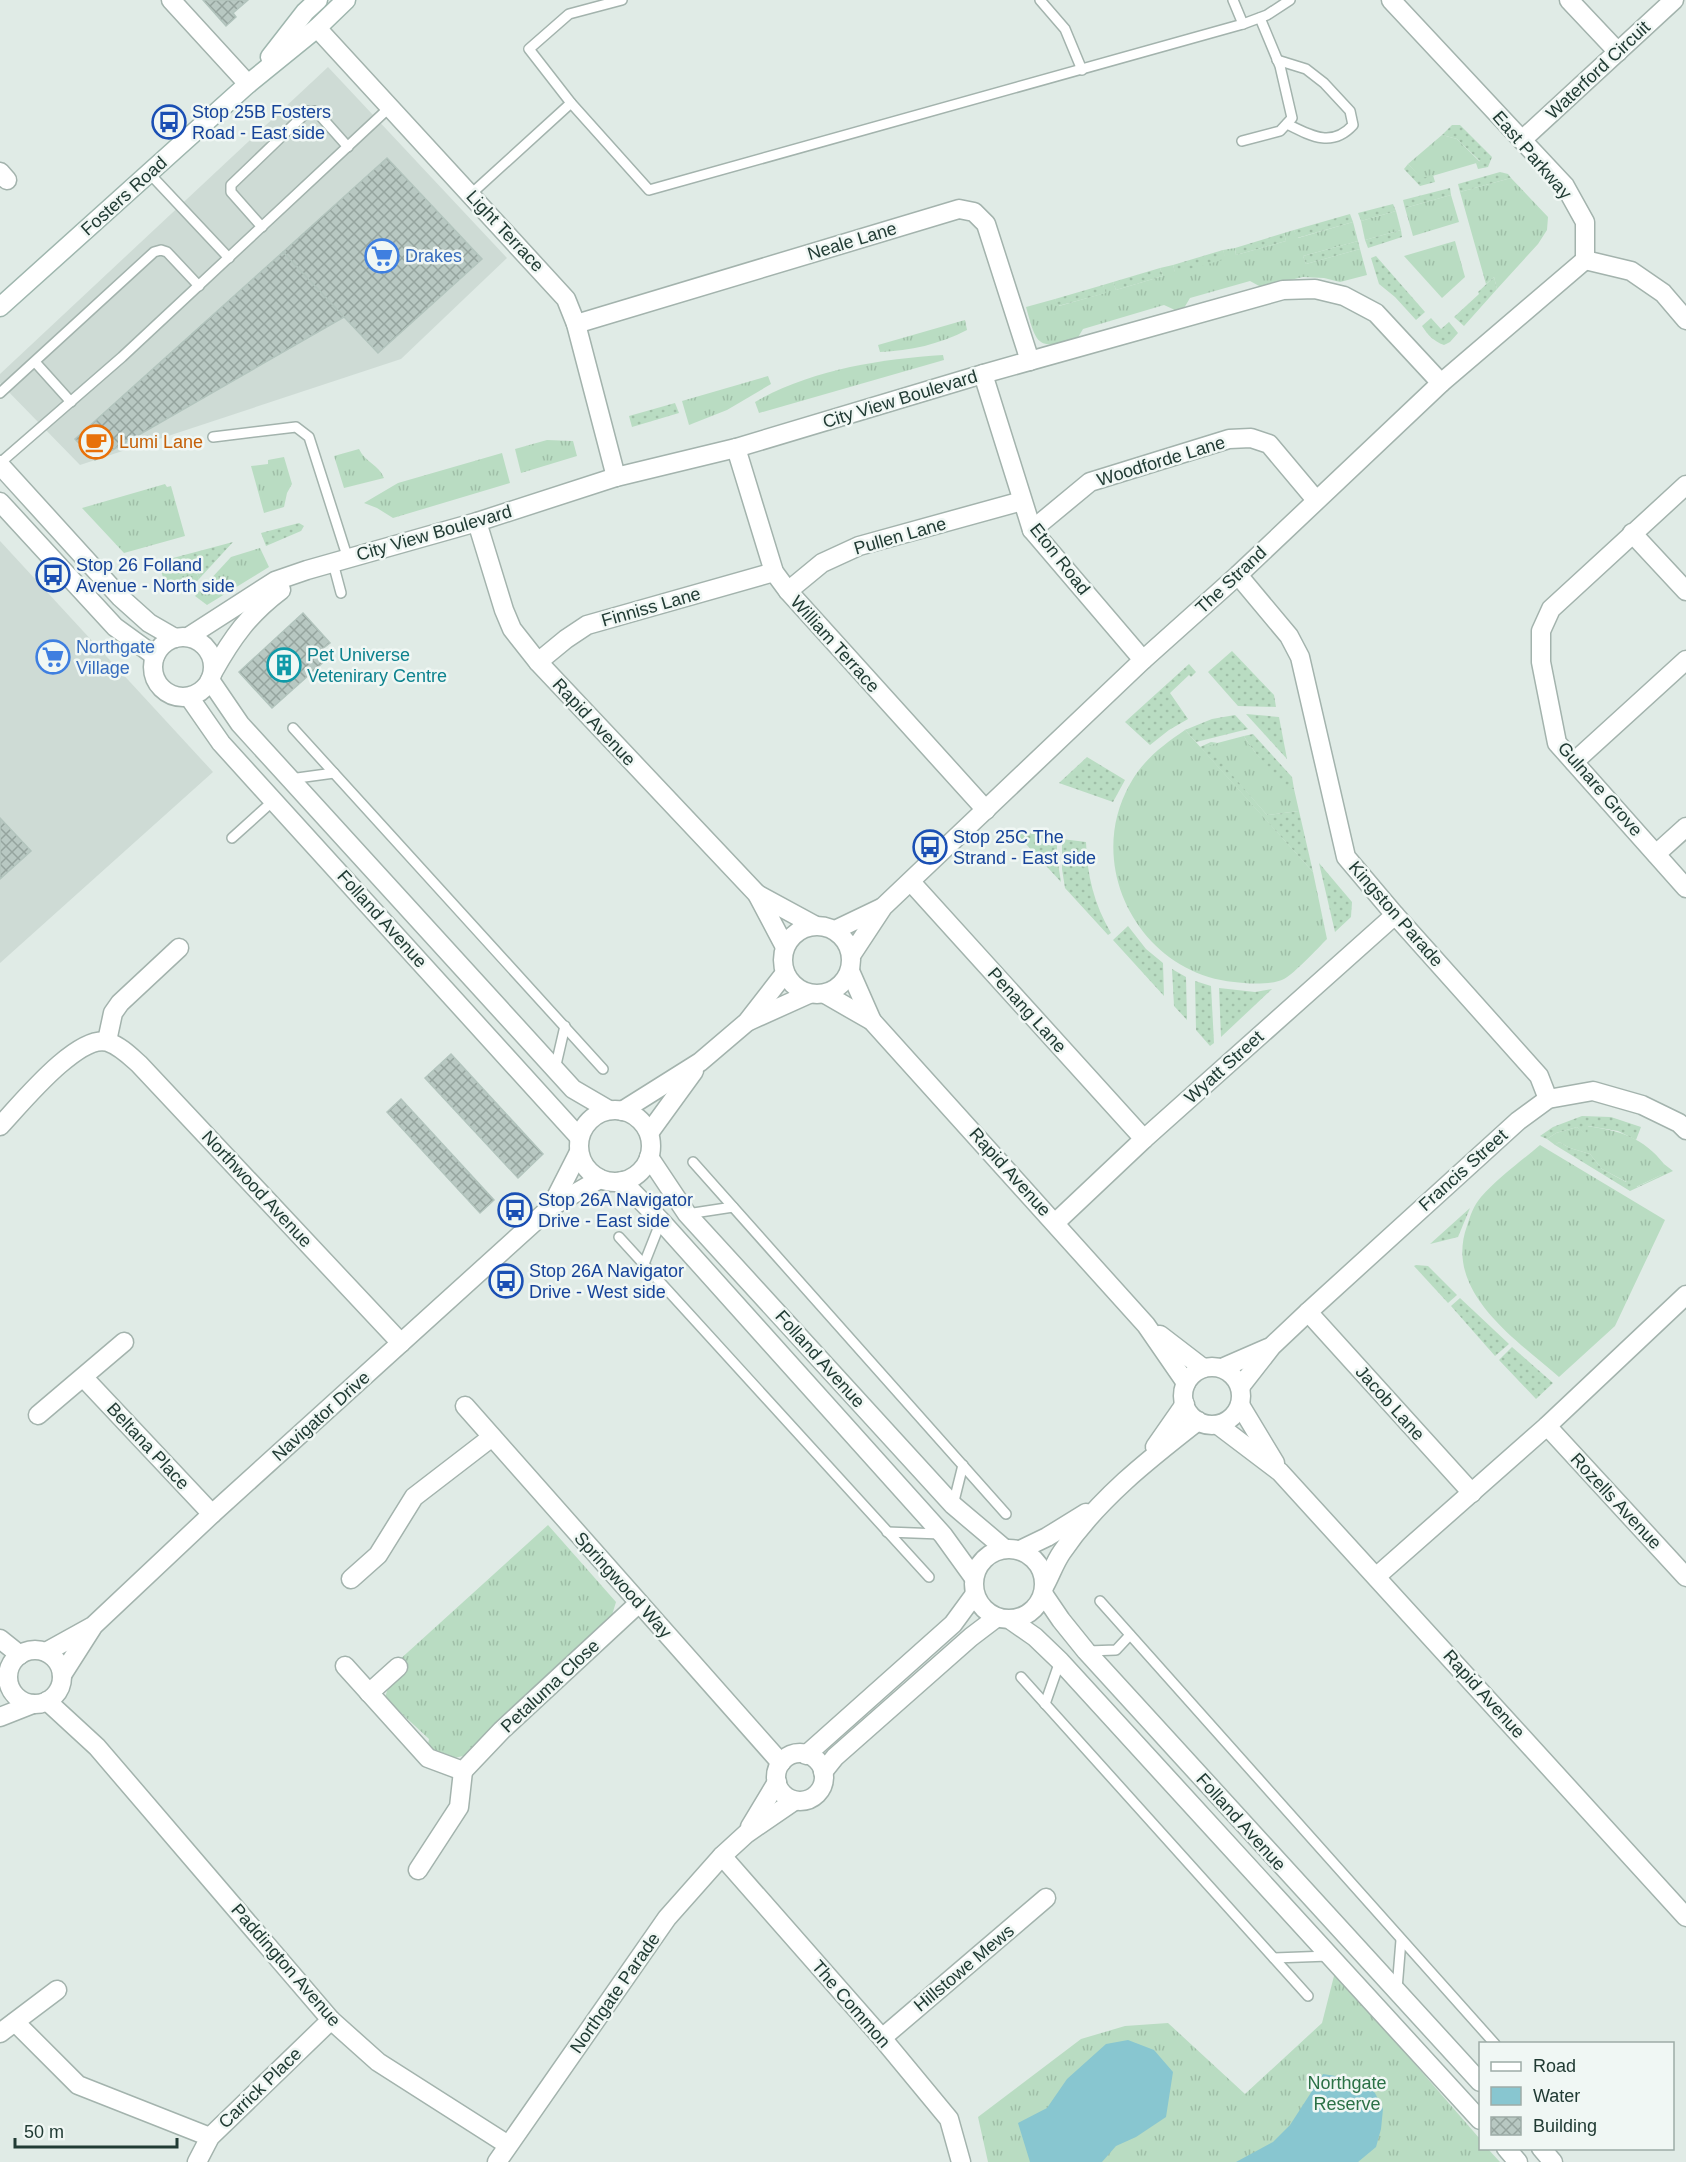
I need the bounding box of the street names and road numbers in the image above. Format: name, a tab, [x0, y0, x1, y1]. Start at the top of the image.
street label: Waterford Circuit	[1542, 17, 1654, 123]
street label: East Parkway	[1488, 107, 1576, 203]
street label: Fosters Road	[77, 152, 171, 240]
street label: Light Terrace	[462, 186, 548, 276]
street label: Neale Lane	[805, 218, 899, 264]
street label: City View Boulevard	[820, 366, 980, 432]
street label: Woodforde Lane	[1095, 432, 1227, 490]
street label: City View Boulevard	[354, 501, 514, 565]
street label: Pullen Lane	[852, 513, 948, 559]
street label: Eton Road	[1026, 519, 1094, 599]
street label: The Strand	[1192, 542, 1270, 618]
street label: Finniss Lane	[599, 583, 703, 631]
street label: William Terrace	[787, 592, 883, 696]
street label: Rapid Avenue	[549, 674, 639, 770]
street label: Gulnare Grove	[1554, 738, 1646, 840]
street label: Kingston Parade	[1345, 857, 1447, 971]
street label: Folland Avenue	[333, 866, 431, 972]
street label: Penang Lane	[984, 964, 1070, 1056]
street label: Wyatt Street	[1181, 1026, 1267, 1108]
street label: Rapid Avenue	[965, 1124, 1055, 1220]
street label: Francis Street	[1415, 1125, 1511, 1215]
street label: Northwood Avenue	[198, 1127, 316, 1251]
street label: Folland Avenue	[771, 1306, 869, 1412]
street label: Jacob Lane	[1351, 1362, 1429, 1444]
street label: Navigator Drive	[268, 1367, 374, 1465]
street label: Beltana Place	[103, 1399, 193, 1493]
street label: Rozells Avenue	[1566, 1449, 1666, 1553]
street label: Springwood Way	[570, 1528, 676, 1642]
street label: Petaluma Close	[497, 1635, 603, 1737]
street label: Rapid Avenue	[1439, 1646, 1529, 1742]
street label: Folland Avenue	[1192, 1769, 1290, 1875]
street label: Paddington Avenue	[227, 1900, 345, 2030]
street label: Hillstowe Mews	[910, 1920, 1018, 2016]
street label: Northgate Parade	[566, 1929, 664, 2057]
street label: The Common	[808, 1956, 894, 2052]
street label: Carrick Place	[215, 2044, 305, 2132]

